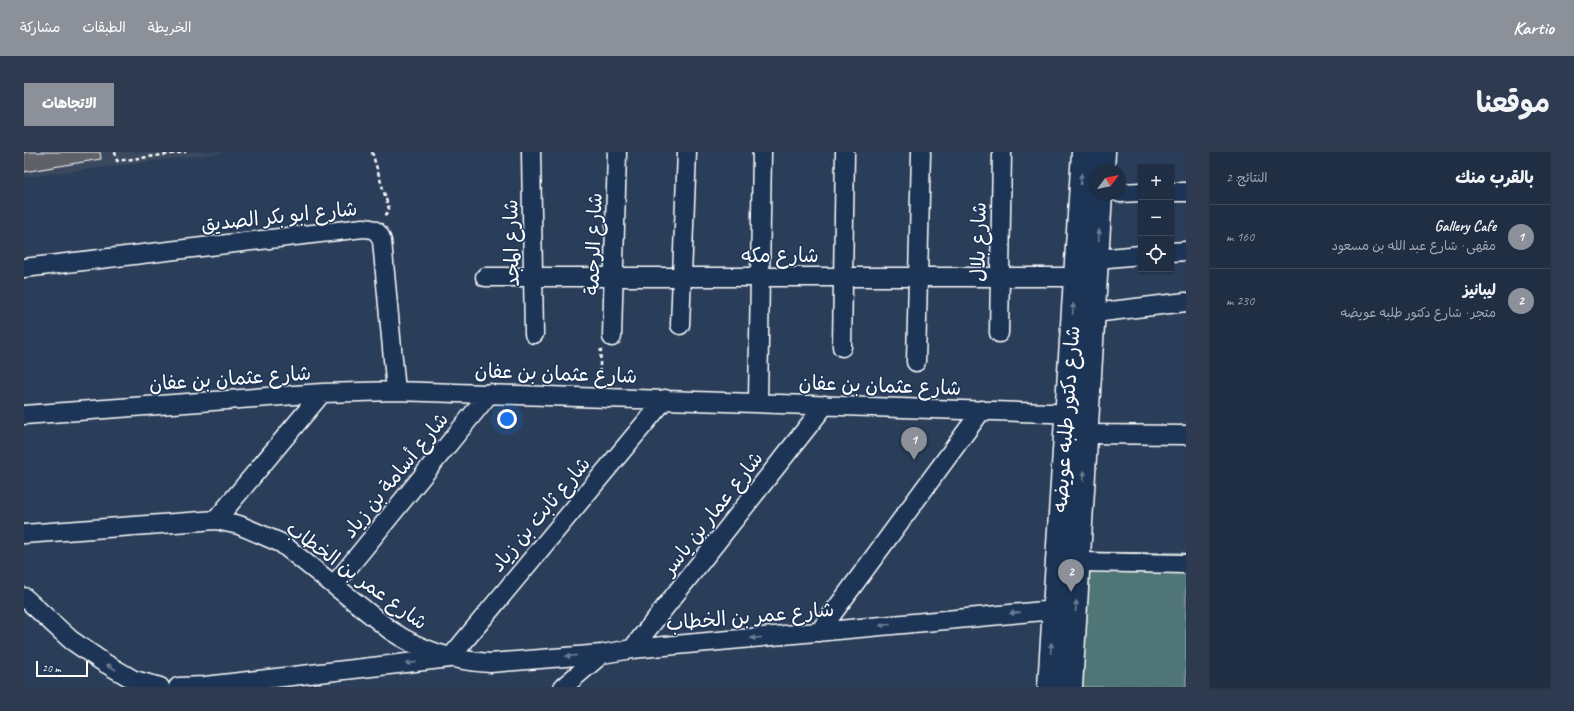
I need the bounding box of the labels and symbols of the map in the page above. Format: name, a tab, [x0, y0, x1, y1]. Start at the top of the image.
north arrow	[1090, 164, 1126, 200]
one-way arrow	[1078, 173, 1085, 185]
street label: شارع الرحمة	[579, 192, 609, 296]
street label: شارع ابو بكر الصديق	[200, 196, 359, 238]
street label: شارع المجد	[498, 199, 526, 287]
street label: شارع بلال	[965, 202, 993, 282]
one-way arrow	[1095, 229, 1102, 241]
street label: شارع مكه	[741, 243, 819, 269]
one-way arrow	[1069, 303, 1076, 315]
street label: شارع دكتور طلبه عويضه	[1048, 325, 1086, 513]
street label: شارع عثمان بن عفان	[474, 358, 638, 390]
street label: شارع عثمان بن عفان	[148, 360, 312, 398]
street label: شارع عثمان بن عفان	[798, 370, 962, 402]
street label: شارع أسامة بن زياد	[337, 407, 455, 544]
your location	[497, 409, 517, 429]
pin: 1	[901, 427, 927, 460]
street label: شارع عمار بن ياسر	[655, 446, 769, 582]
street label: شارع ثابت بن زياد	[485, 452, 597, 578]
one-way arrow	[1080, 470, 1087, 482]
street label: شارع عمر بن الخطاب	[281, 516, 432, 636]
pin: 2	[1058, 559, 1084, 592]
street label: شارع عمر بن الخطاب	[665, 597, 835, 637]
one-way arrow	[1072, 600, 1079, 612]
one-way arrow	[1009, 610, 1021, 617]
one-way arrow	[879, 622, 891, 629]
one-way arrow	[750, 634, 762, 641]
one-way arrow	[1048, 642, 1055, 654]
one-way arrow	[565, 653, 577, 660]
scale bar	[36, 659, 88, 678]
one-way arrow	[405, 659, 418, 666]
one-way arrow	[105, 663, 117, 670]

